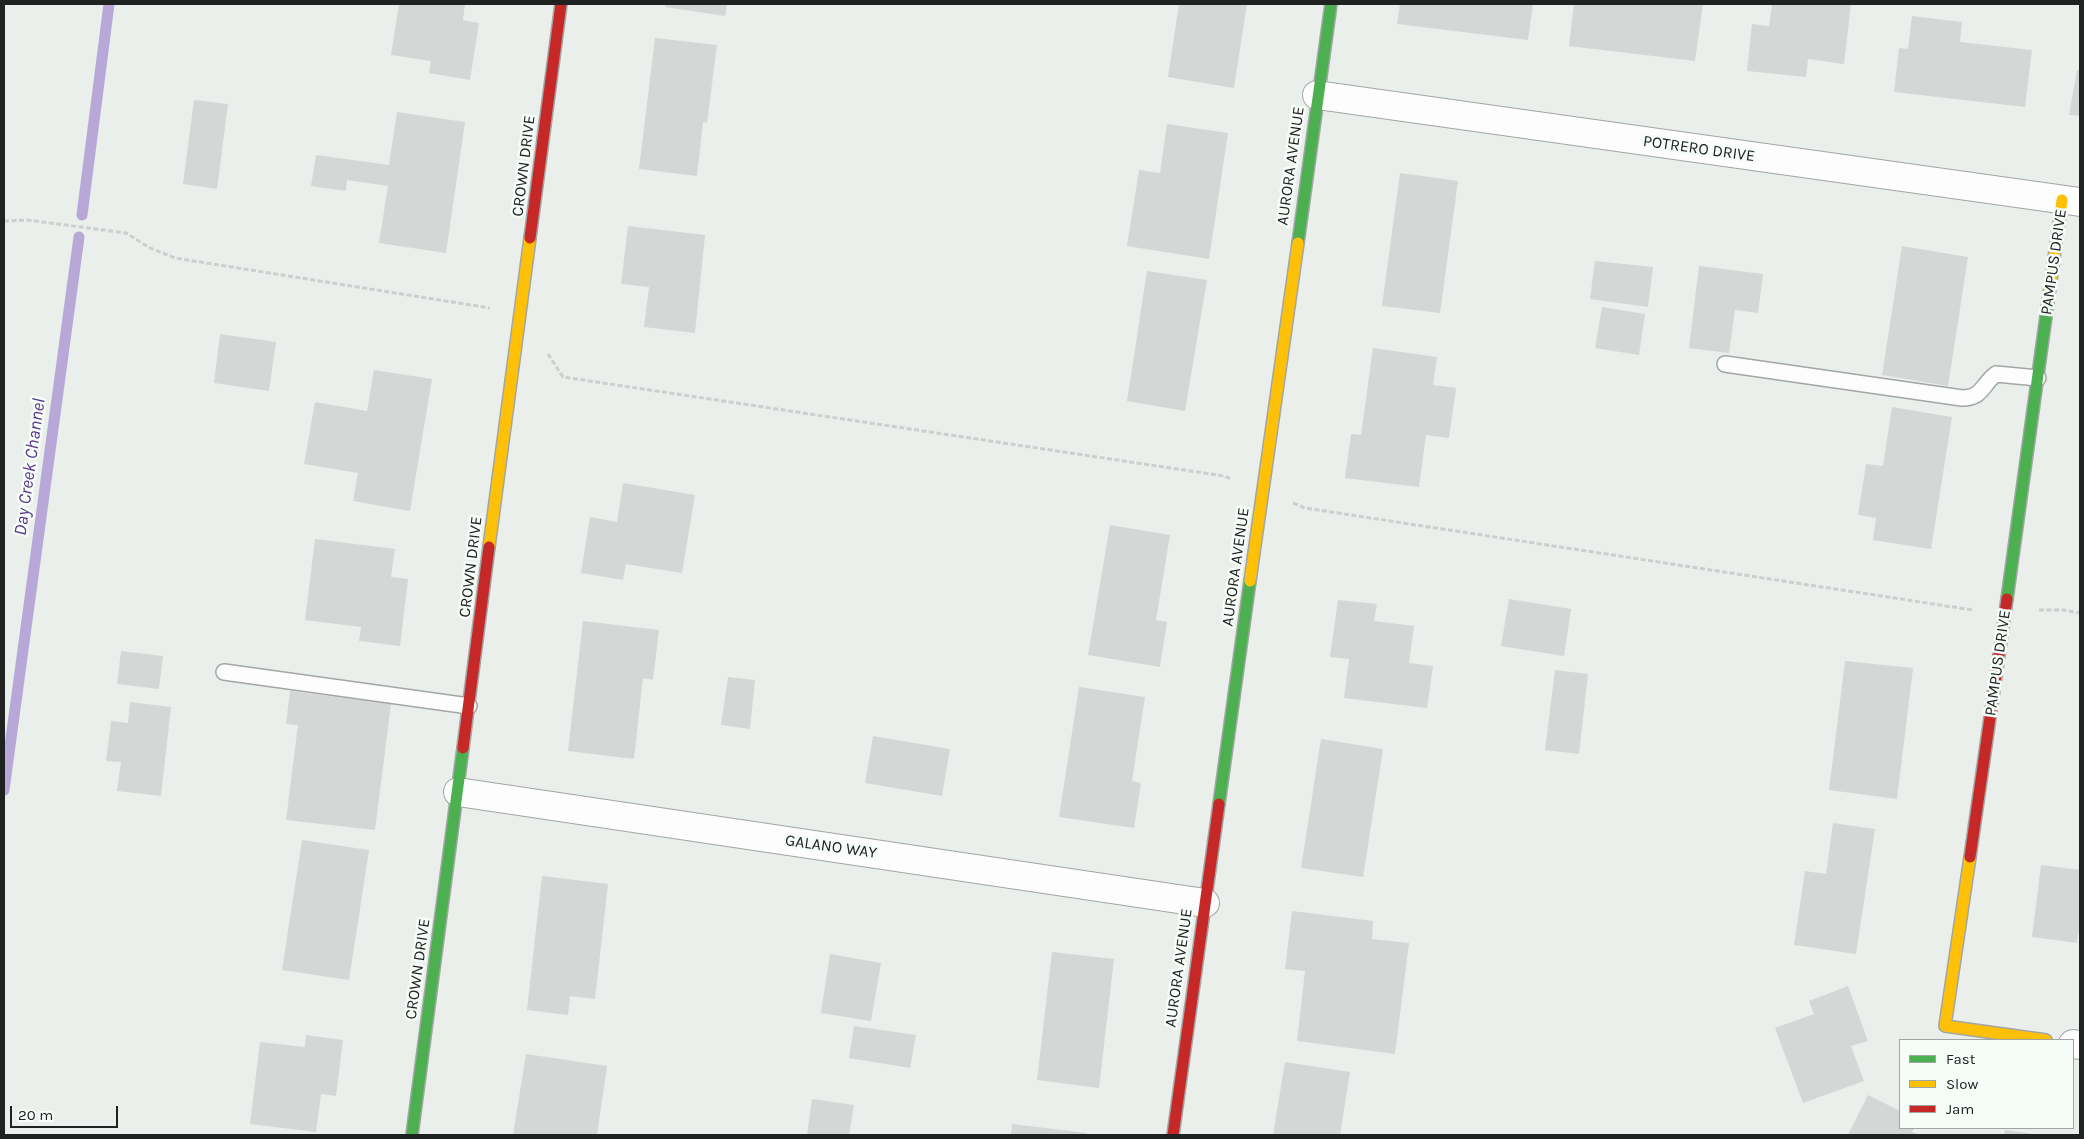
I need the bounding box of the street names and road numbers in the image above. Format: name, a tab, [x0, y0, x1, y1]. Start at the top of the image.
street label: AURORA AVENUE	[1273, 105, 1309, 227]
street label: CROWN DRIVE	[508, 114, 540, 218]
street label: POTRERO DRIVE	[1642, 132, 1756, 166]
street label: PAMPUS DRIVE	[2037, 208, 2071, 316]
street label: AURORA AVENUE	[1218, 506, 1254, 628]
street label: CROWN DRIVE	[455, 515, 487, 619]
street label: PAMPUS DRIVE	[1981, 609, 2015, 717]
street label: GALANO WAY	[784, 831, 878, 863]
street label: AURORA AVENUE	[1161, 907, 1197, 1029]
street label: CROWN DRIVE	[401, 917, 435, 1021]

